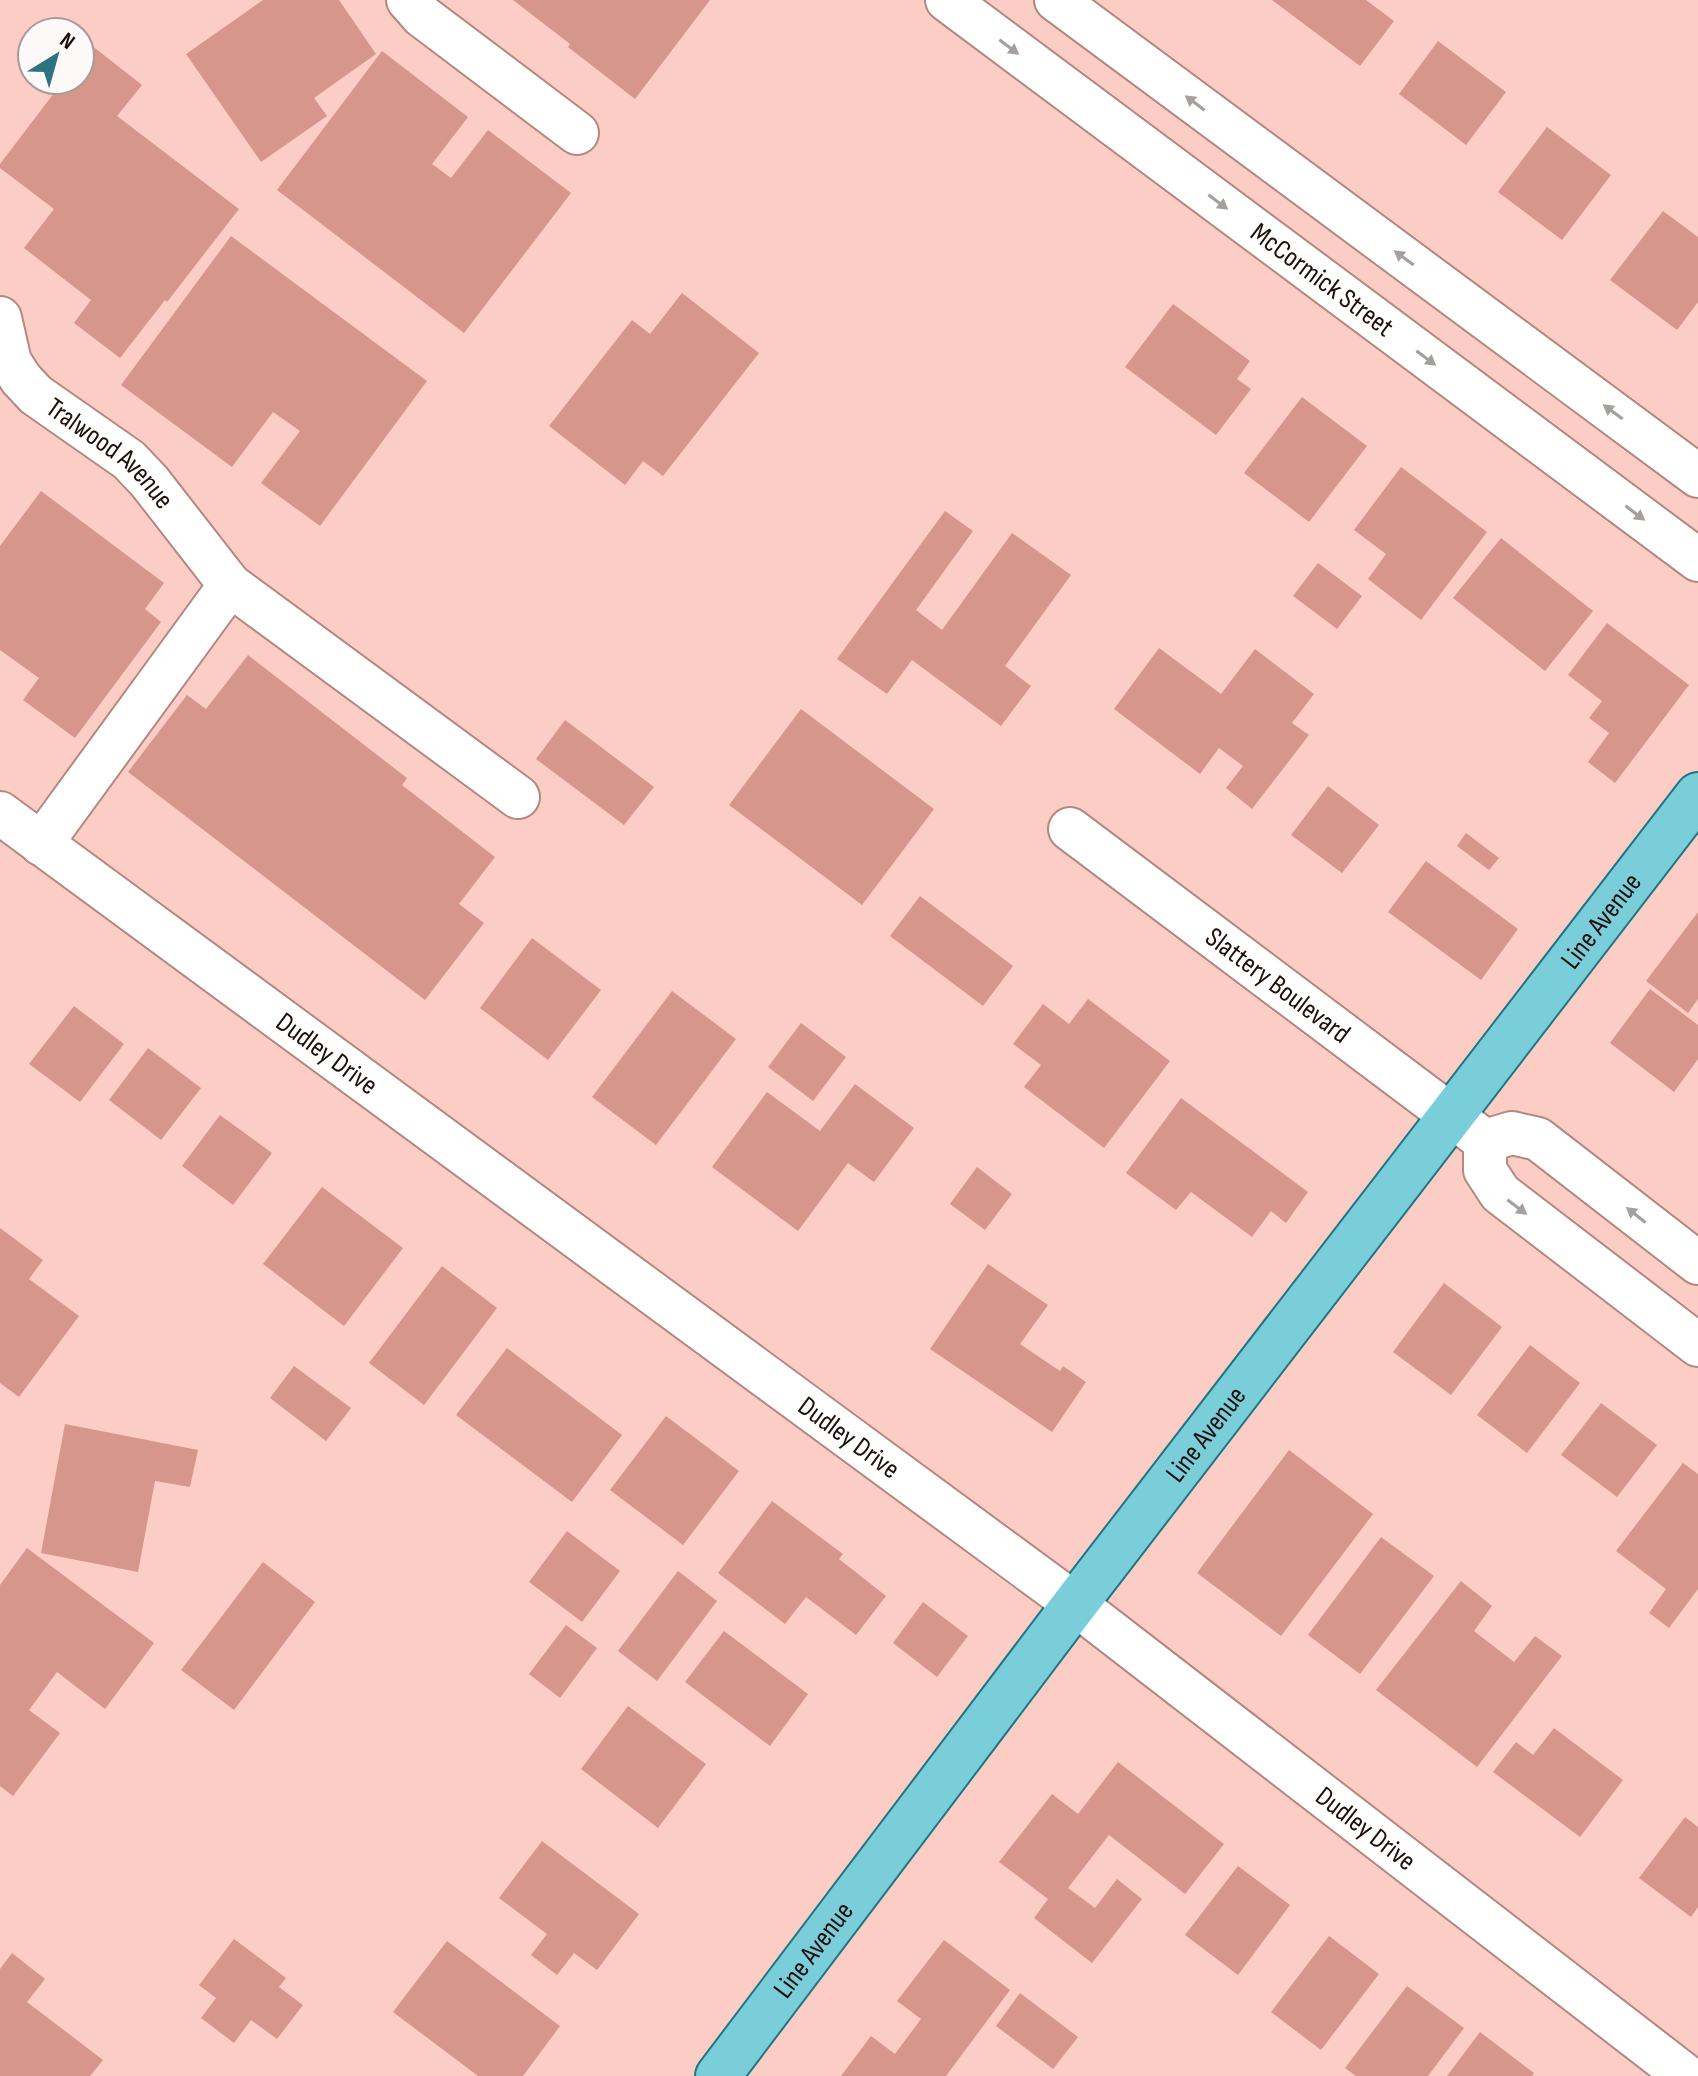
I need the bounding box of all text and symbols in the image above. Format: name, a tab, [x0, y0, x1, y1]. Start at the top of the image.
north arrow	[16, 16, 96, 96]
text: N	[54, 27, 80, 56]
one-way arrow	[999, 38, 1020, 54]
one-way arrow	[1184, 95, 1206, 111]
one-way arrow	[1208, 194, 1228, 210]
street label: McCormick Street	[1244, 216, 1400, 344]
one-way arrow	[1393, 251, 1414, 266]
one-way arrow	[1416, 349, 1436, 365]
street label: Tralwood Avenue	[40, 391, 181, 515]
one-way arrow	[1603, 405, 1623, 421]
one-way arrow	[1624, 505, 1645, 520]
street label: Line Avenue	[1554, 867, 1648, 975]
street label: Slattery Boulevard	[1199, 920, 1357, 1050]
street label: Dudley Drive	[270, 1005, 384, 1102]
one-way arrow	[1507, 1198, 1527, 1214]
one-way arrow	[1626, 1207, 1646, 1224]
street label: Line Avenue	[1159, 1380, 1253, 1489]
street label: Dudley Drive	[792, 1390, 906, 1486]
street label: Dudley Drive	[1309, 1780, 1422, 1878]
street label: Line Avenue	[766, 1895, 860, 2005]

